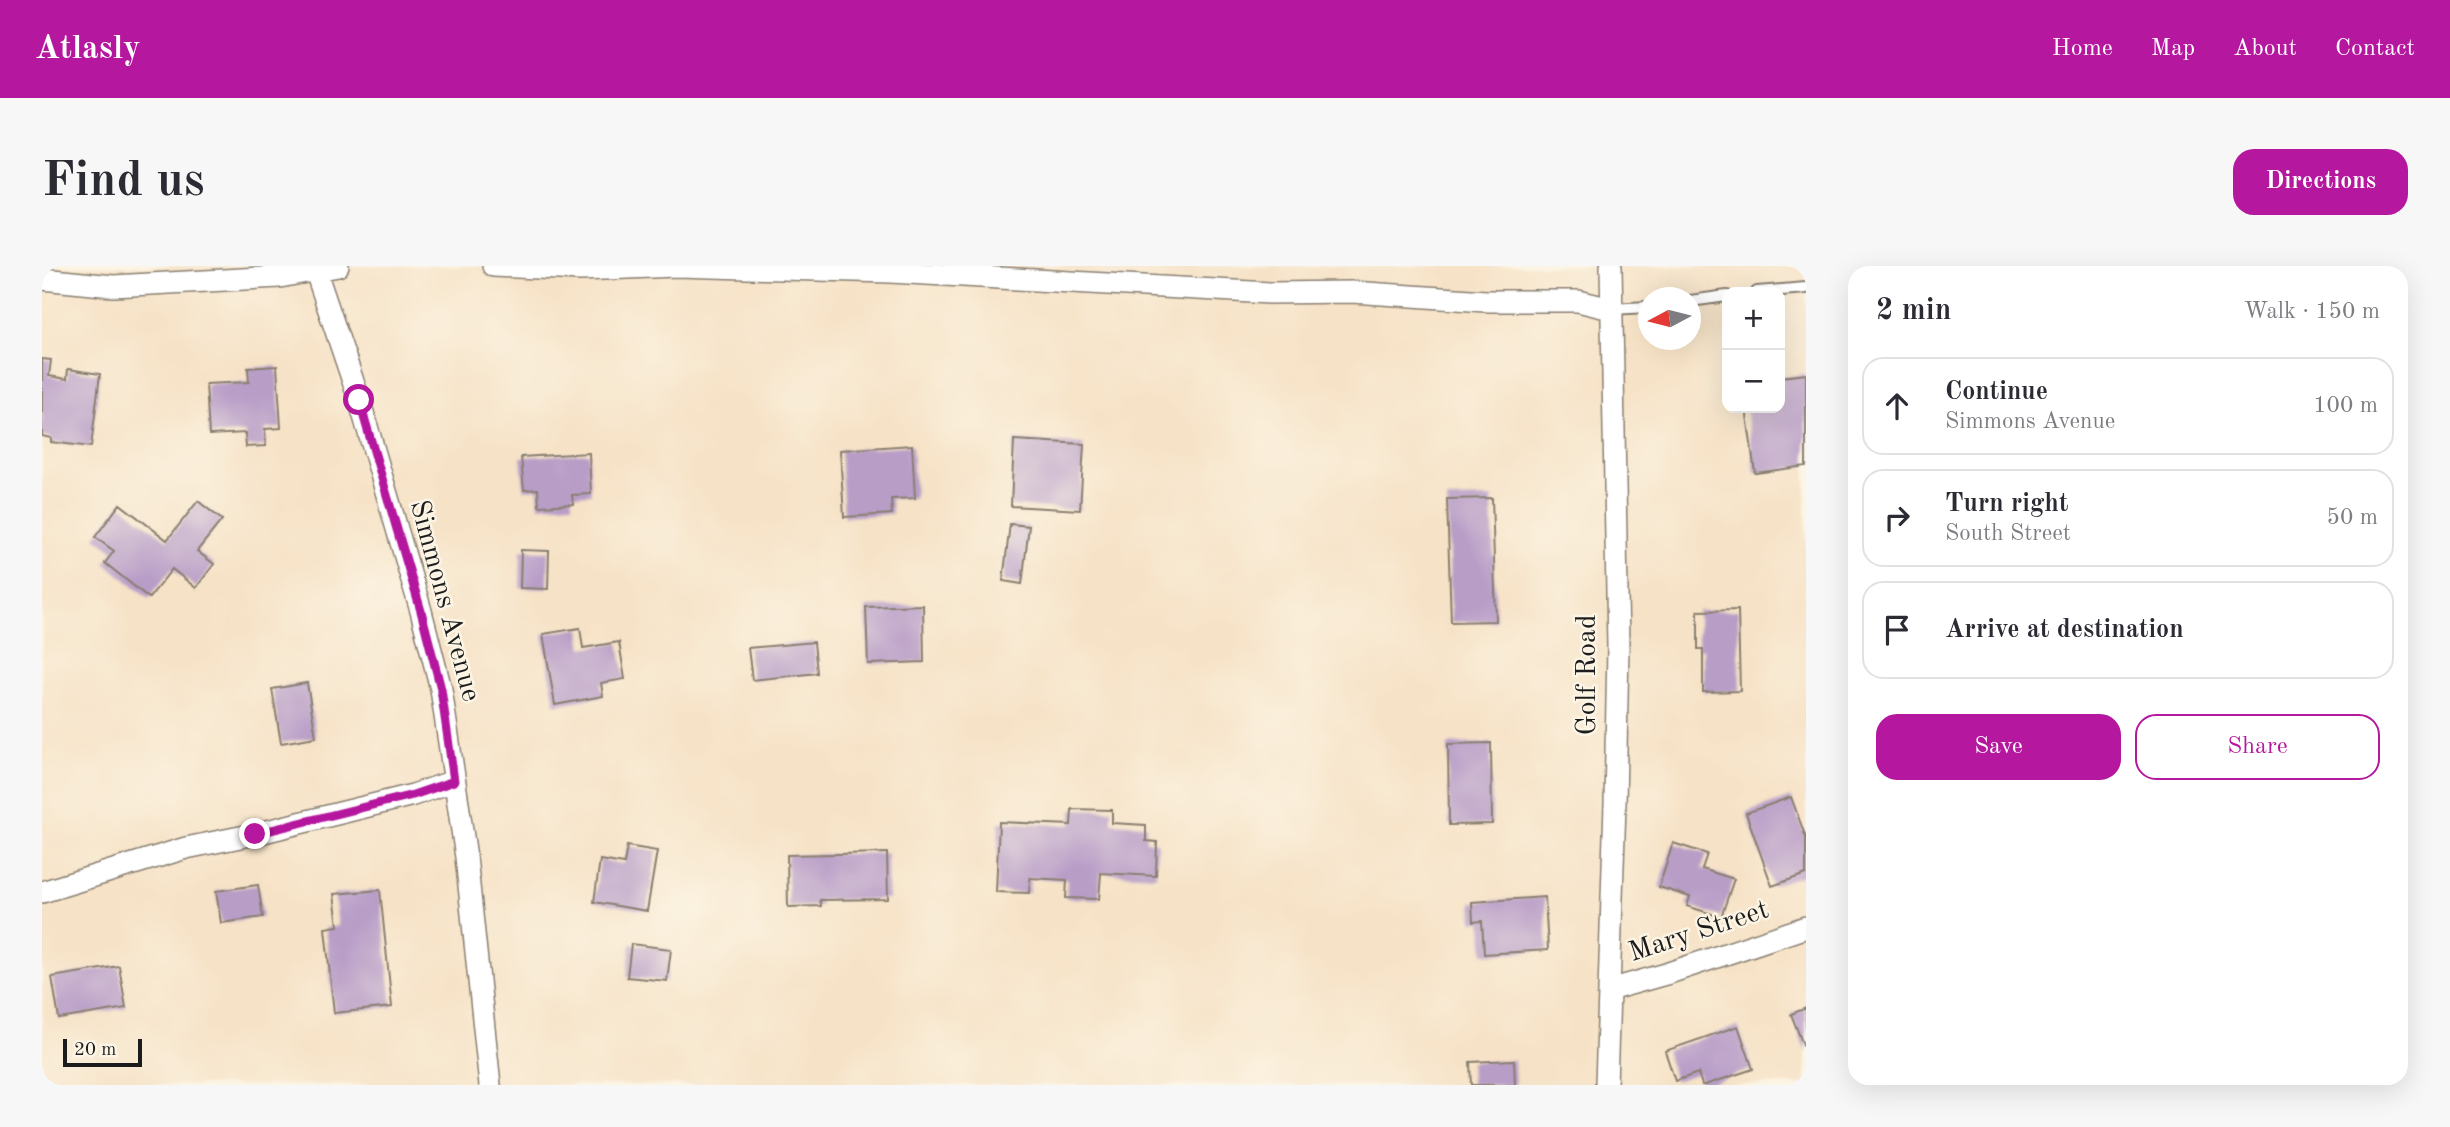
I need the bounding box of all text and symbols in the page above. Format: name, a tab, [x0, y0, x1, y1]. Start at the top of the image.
text: Atlasly	[35, 33, 140, 66]
text: Home	[2052, 37, 2113, 61]
text: Map	[2151, 37, 2195, 61]
text: About	[2233, 37, 2297, 61]
text: Contact	[2335, 37, 2415, 61]
button: Directions	[2233, 149, 2408, 215]
text: Find us	[42, 158, 205, 207]
north arrow	[1638, 287, 1701, 350]
map controls	[1722, 287, 1785, 413]
button: +	[1722, 287, 1785, 350]
text: 2 min	[1876, 296, 1951, 326]
text: Walk · 150 m	[2244, 300, 2380, 323]
button: −	[1722, 350, 1785, 413]
text: Continue	[1945, 379, 2048, 405]
route start	[343, 384, 374, 415]
icon: ahead	[1878, 387, 1916, 425]
text: 100 m	[2313, 394, 2378, 417]
text: Simmons Avenue	[1945, 410, 2115, 433]
text: Turn right	[1945, 491, 2068, 517]
street label: Simmons Avenue	[404, 497, 484, 705]
icon: right	[1878, 499, 1916, 537]
text: 50 m	[2327, 506, 2378, 529]
text: South Street	[1945, 522, 2071, 545]
icon: arrive	[1878, 611, 1916, 649]
street label: Golf Road	[1574, 614, 1602, 736]
text: Arrive at destination	[1945, 617, 2184, 643]
button: Save	[1876, 714, 2121, 780]
button: Share	[2135, 714, 2380, 780]
route end	[239, 818, 270, 849]
street label: Mary Street	[1625, 896, 1773, 968]
scale bar	[63, 1036, 142, 1068]
text: 20 m	[74, 1041, 116, 1060]

